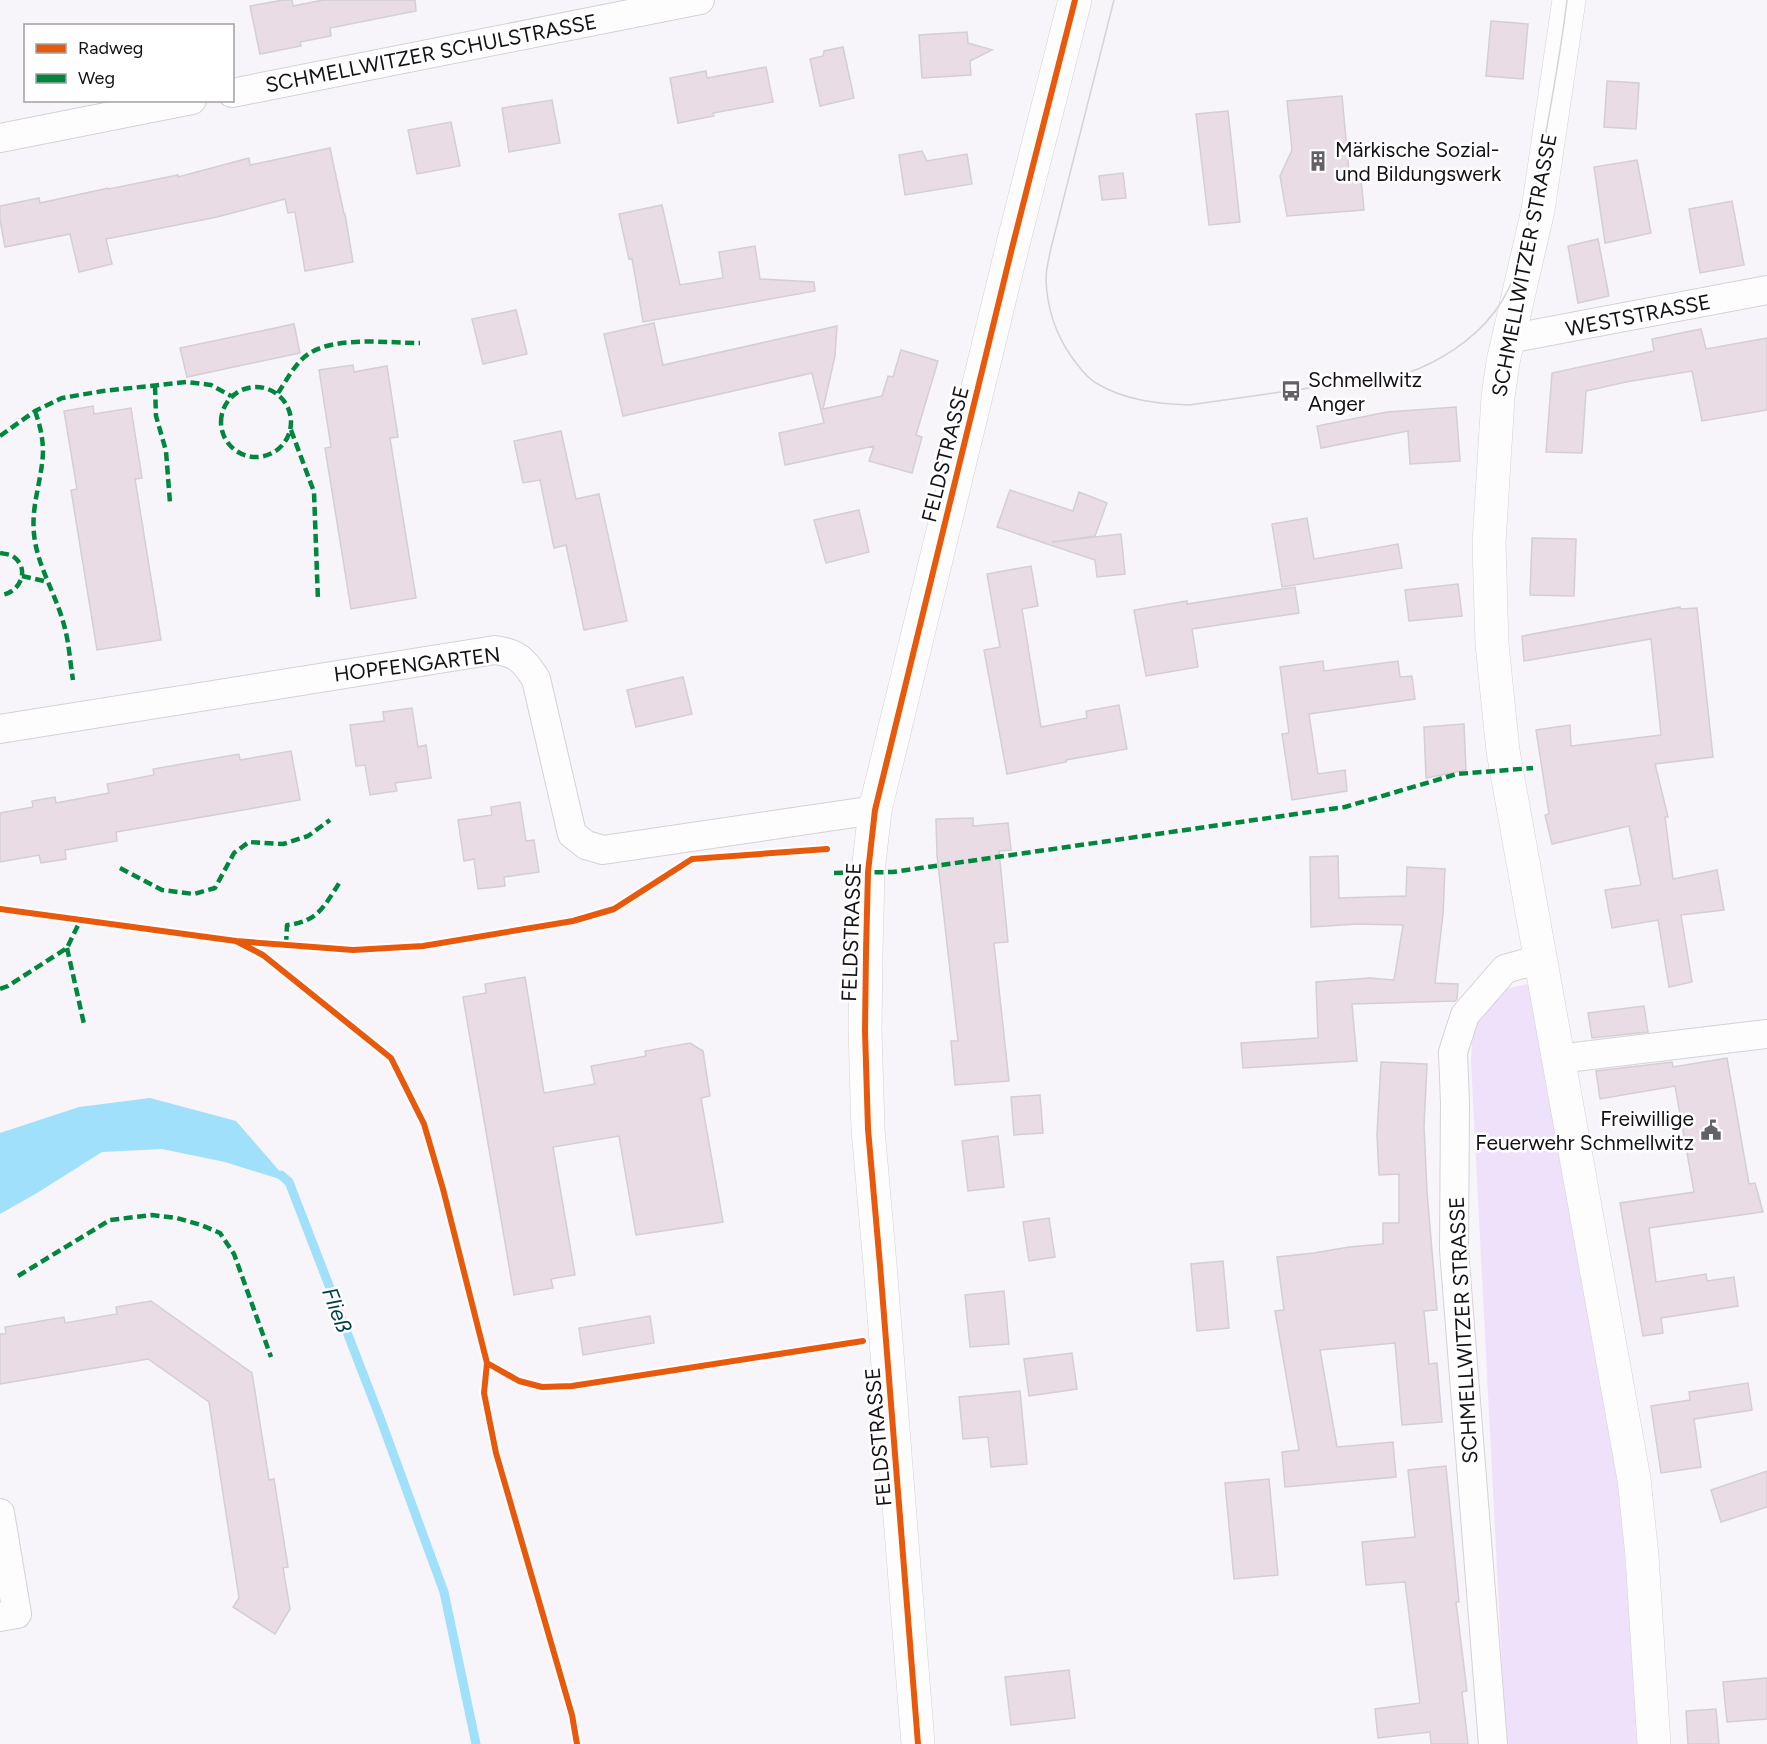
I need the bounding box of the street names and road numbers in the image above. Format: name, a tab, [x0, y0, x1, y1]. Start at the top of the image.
street label: SCHMELLWITZER SCHULSTRASSE	[263, 9, 599, 97]
street label: SCHMELLWITZER STRASSE	[1486, 131, 1562, 399]
street label: WESTSTRASSE	[1563, 289, 1713, 341]
street label: FELDSTRASSE	[916, 383, 974, 525]
street label: HOPFENGARTEN	[332, 641, 502, 687]
street label: FELDSTRASSE	[836, 862, 866, 1002]
street label: SCHMELLWITZER STRASSE	[1444, 1196, 1482, 1464]
street label: FELDSTRASSE	[859, 1367, 897, 1507]

